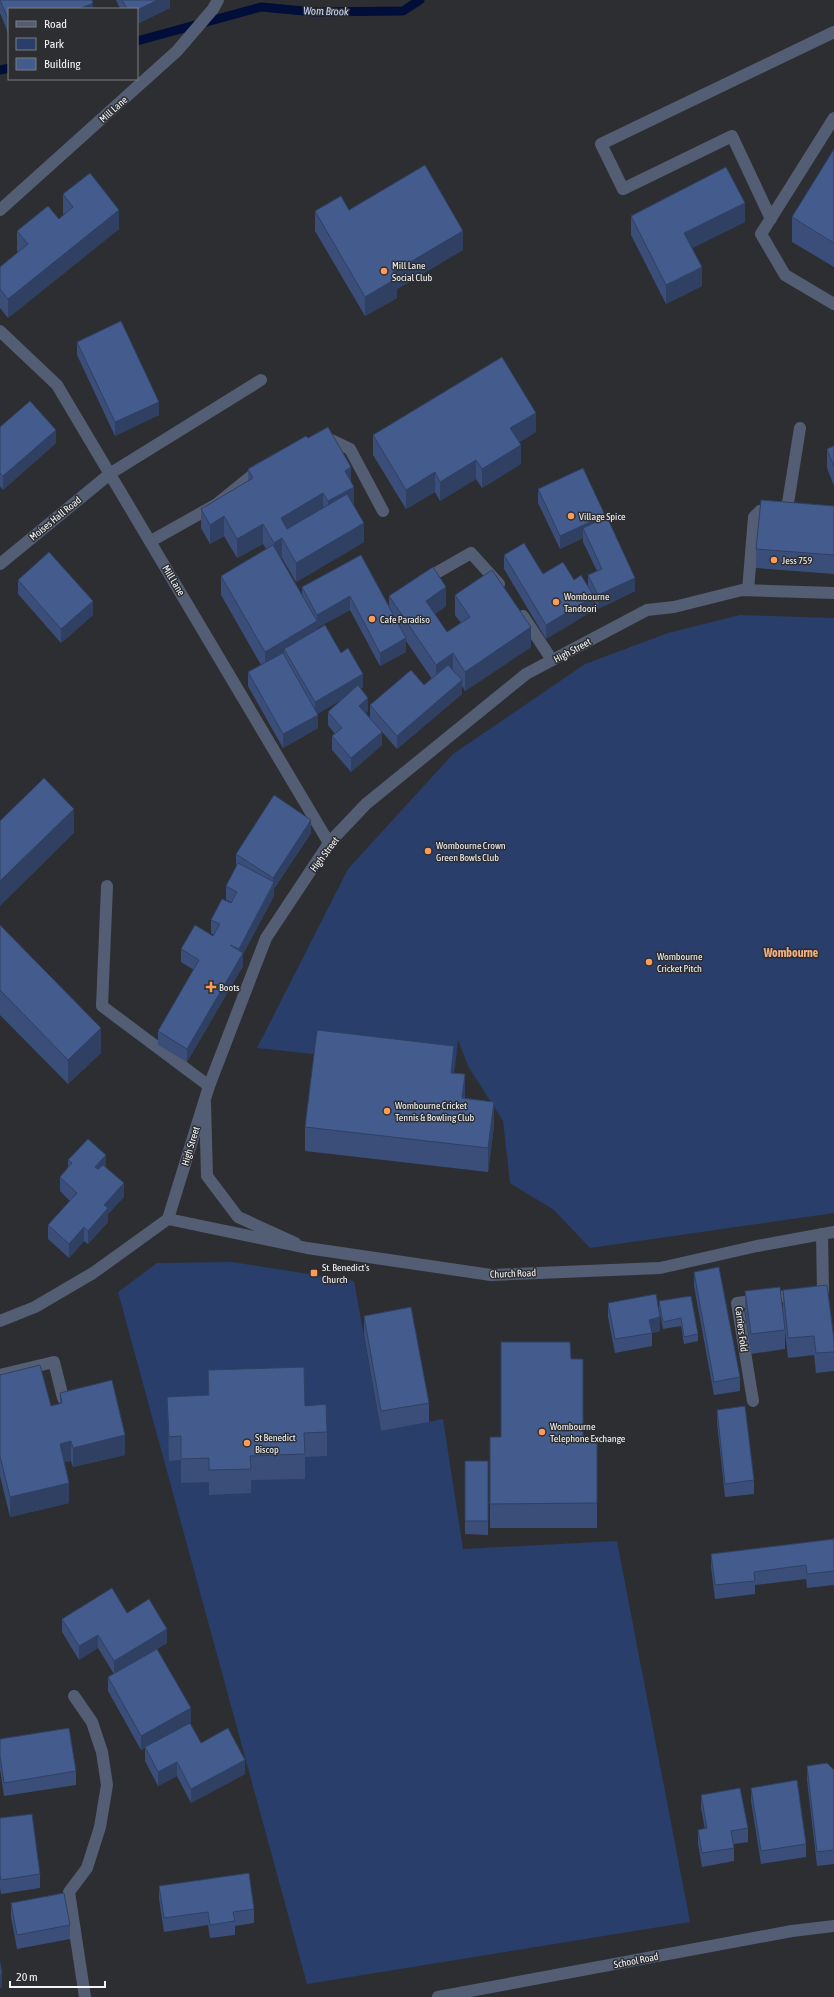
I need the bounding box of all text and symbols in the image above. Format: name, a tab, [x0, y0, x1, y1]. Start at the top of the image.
water label: Wom Brook	[303, 5, 349, 17]
legend	[8, 8, 138, 80]
text: Road	[44, 17, 67, 31]
text: Park	[44, 37, 65, 51]
text: Building	[44, 57, 82, 71]
street label: Mill Lane	[97, 94, 130, 125]
place label: Mill Lane Social Club	[392, 260, 433, 283]
marker: Mill Lane Social Club	[379, 266, 389, 276]
street label: Moises Hall Road	[27, 494, 83, 542]
marker: Village Spice	[566, 511, 576, 521]
place label: Village Spice	[579, 511, 626, 522]
marker: Jess 759	[769, 555, 779, 565]
place label: Jess 759	[782, 555, 813, 566]
street label: Mill Lane	[160, 563, 187, 598]
place label: Wombourne Tandoori	[564, 591, 610, 614]
marker: Wombourne Tandoori	[551, 597, 561, 607]
marker: Cafe Paradiso	[367, 614, 377, 624]
place label: Cafe Paradiso	[380, 614, 430, 625]
street label: High Street	[552, 636, 593, 665]
street label: High Street	[308, 835, 341, 874]
place label: Wombourne Crown Green Bowls Club	[436, 840, 506, 863]
marker: Wombourne Crown Green Bowls Club	[423, 846, 433, 856]
district label: Wombourne	[763, 946, 819, 960]
place label: Wombourne Cricket Pitch	[657, 951, 703, 974]
marker: Wombourne Cricket Pitch	[644, 957, 654, 967]
marker: Boots	[206, 982, 216, 992]
place label: Boots	[219, 982, 240, 993]
place label: Wombourne Cricket Tennis & Bowling Club	[395, 1100, 475, 1123]
marker: Wombourne Cricket Tennis & Bowling Club	[382, 1106, 392, 1116]
street label: High Street	[179, 1125, 202, 1167]
place label: St. Benedict's Church	[322, 1262, 370, 1285]
street label: Church Road	[490, 1267, 537, 1280]
marker: St. Benedict's Church	[309, 1268, 319, 1278]
street label: Carriers Fold	[733, 1306, 750, 1353]
place label: Wombourne Telephone Exchange	[550, 1421, 626, 1444]
marker: Wombourne Telephone Exchange	[537, 1427, 547, 1437]
place label: St Benedict Biscop	[255, 1432, 296, 1455]
marker: St Benedict Biscop	[242, 1438, 252, 1448]
street label: School Road	[613, 1951, 660, 1970]
scale bar	[10, 1963, 105, 1989]
text: 20 m	[16, 1970, 38, 1984]

